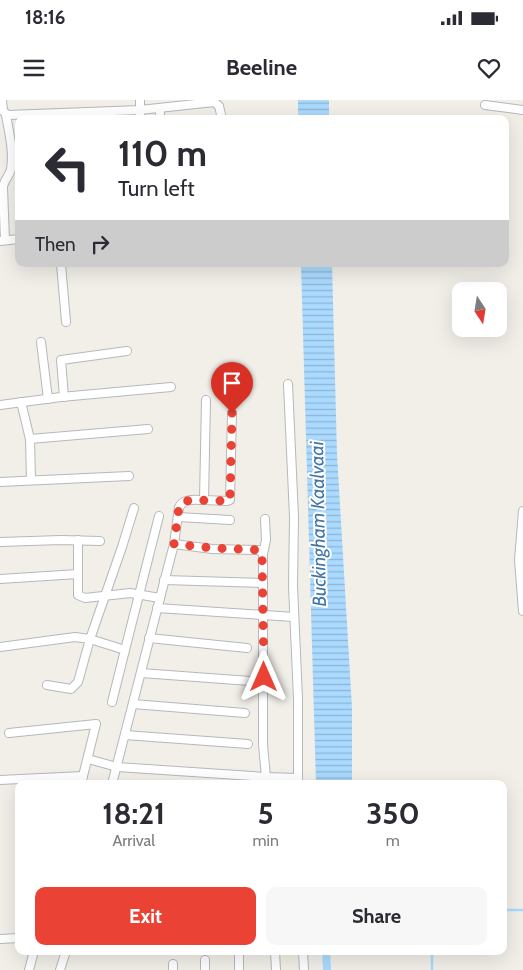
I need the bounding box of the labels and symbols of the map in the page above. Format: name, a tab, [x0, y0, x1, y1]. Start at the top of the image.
north arrow	[452, 282, 508, 338]
pin	[211, 362, 253, 413]
water label: Buckingham Kaalvaai	[305, 440, 331, 607]
position arrow	[237, 650, 289, 702]

